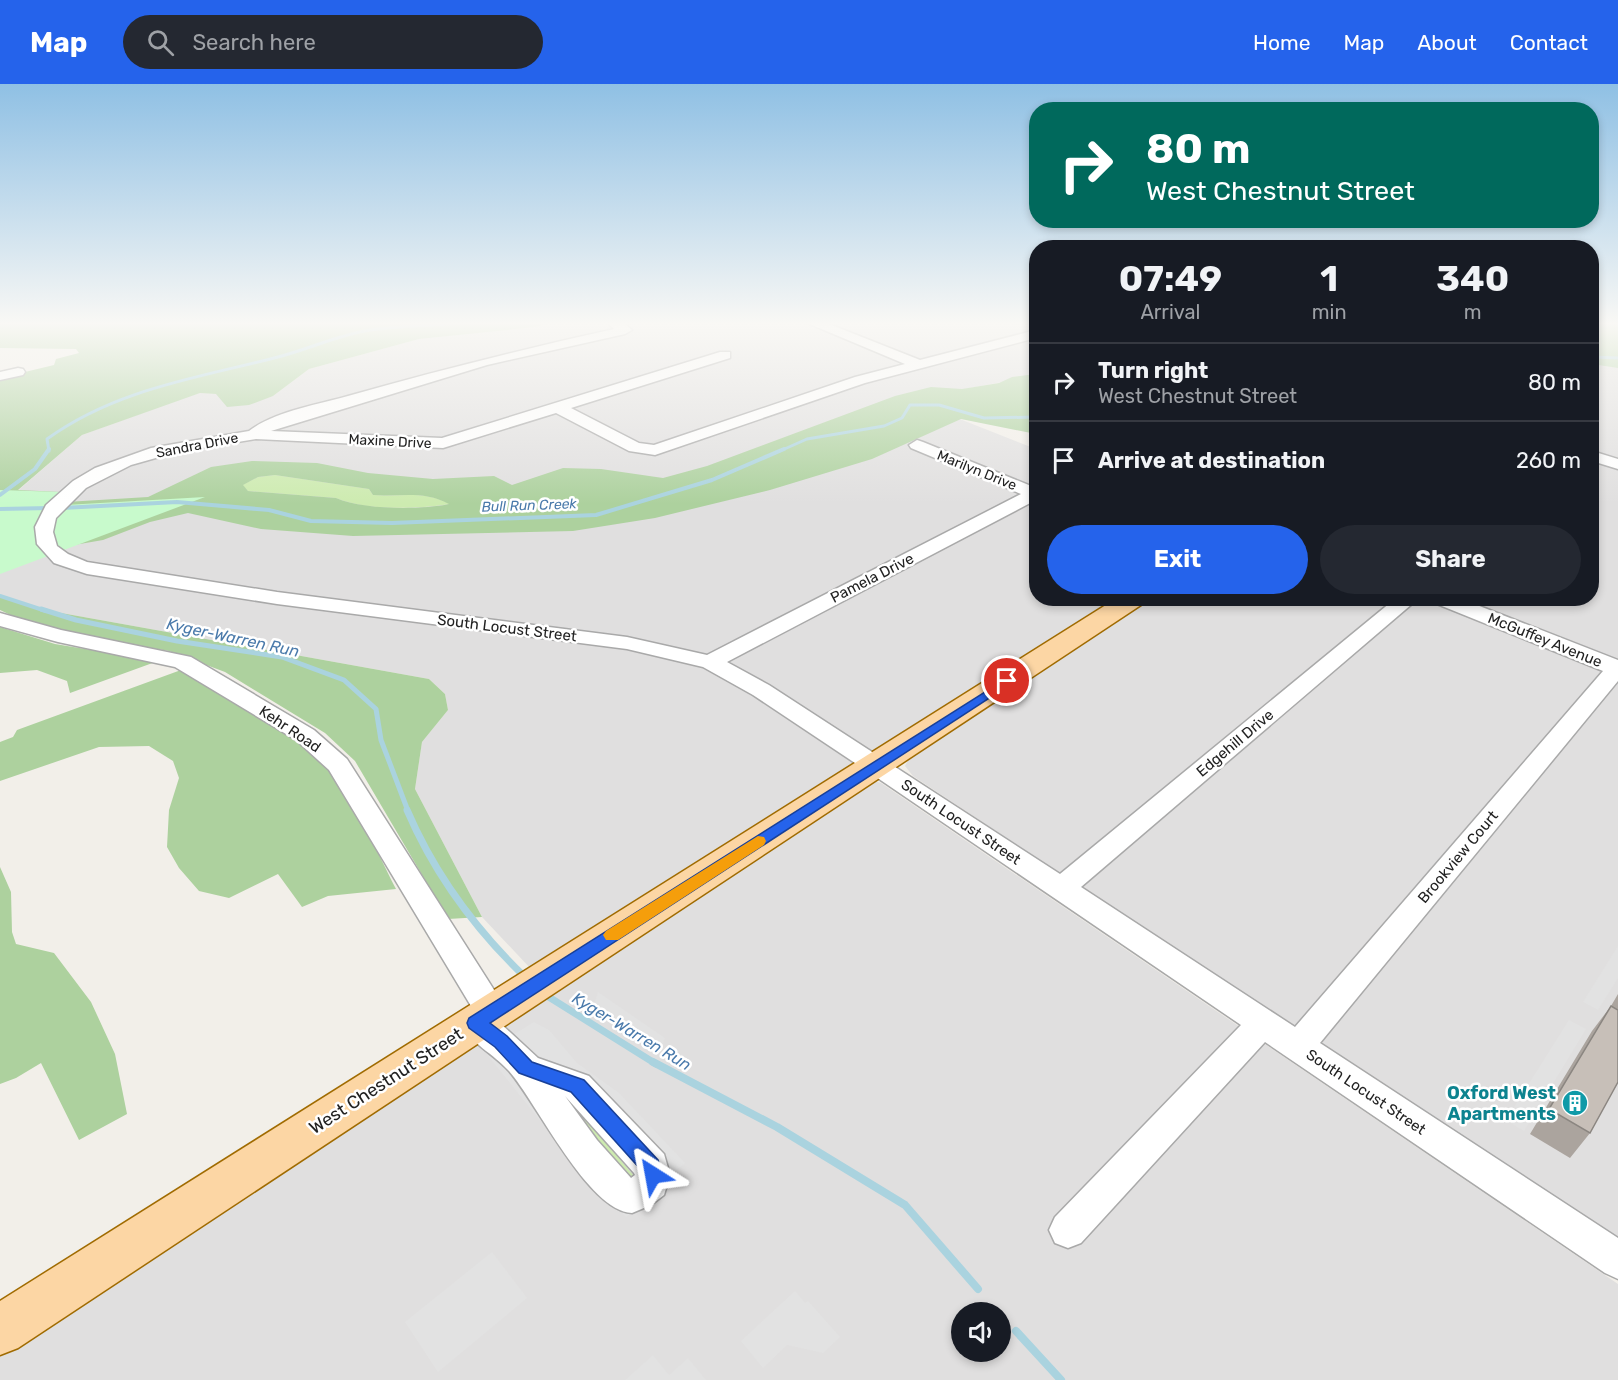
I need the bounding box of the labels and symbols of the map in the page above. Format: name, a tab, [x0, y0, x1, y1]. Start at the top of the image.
street label: Sandra Drive	[155, 429, 240, 462]
street label: Maxine Drive	[348, 431, 432, 452]
street label: Marilyn Drive	[935, 447, 1019, 494]
water label: Bull Run Creek	[481, 495, 578, 516]
street label: Pamela Drive	[827, 549, 917, 607]
street label: McGuffey Avenue	[1485, 609, 1605, 671]
street label: South Locust Street	[436, 611, 578, 646]
water label: Kyger-Warren Run	[165, 614, 301, 661]
pin	[981, 655, 1032, 706]
street label: Kehr Road	[256, 702, 324, 756]
street label: Edgehill Drive	[1193, 706, 1277, 780]
street label: South Locust Street	[898, 775, 1024, 869]
street label: Brookview Court	[1414, 807, 1502, 907]
water label: Kyger-Warren Run	[569, 988, 695, 1074]
street label: West Chestnut Street	[305, 1023, 467, 1139]
street label: South Locust Street	[1303, 1045, 1429, 1139]
place label: Oxford West Apartments	[1447, 1082, 1556, 1125]
building icon: Oxford West Apartments	[1560, 1088, 1590, 1118]
position arrow	[621, 1143, 685, 1207]

